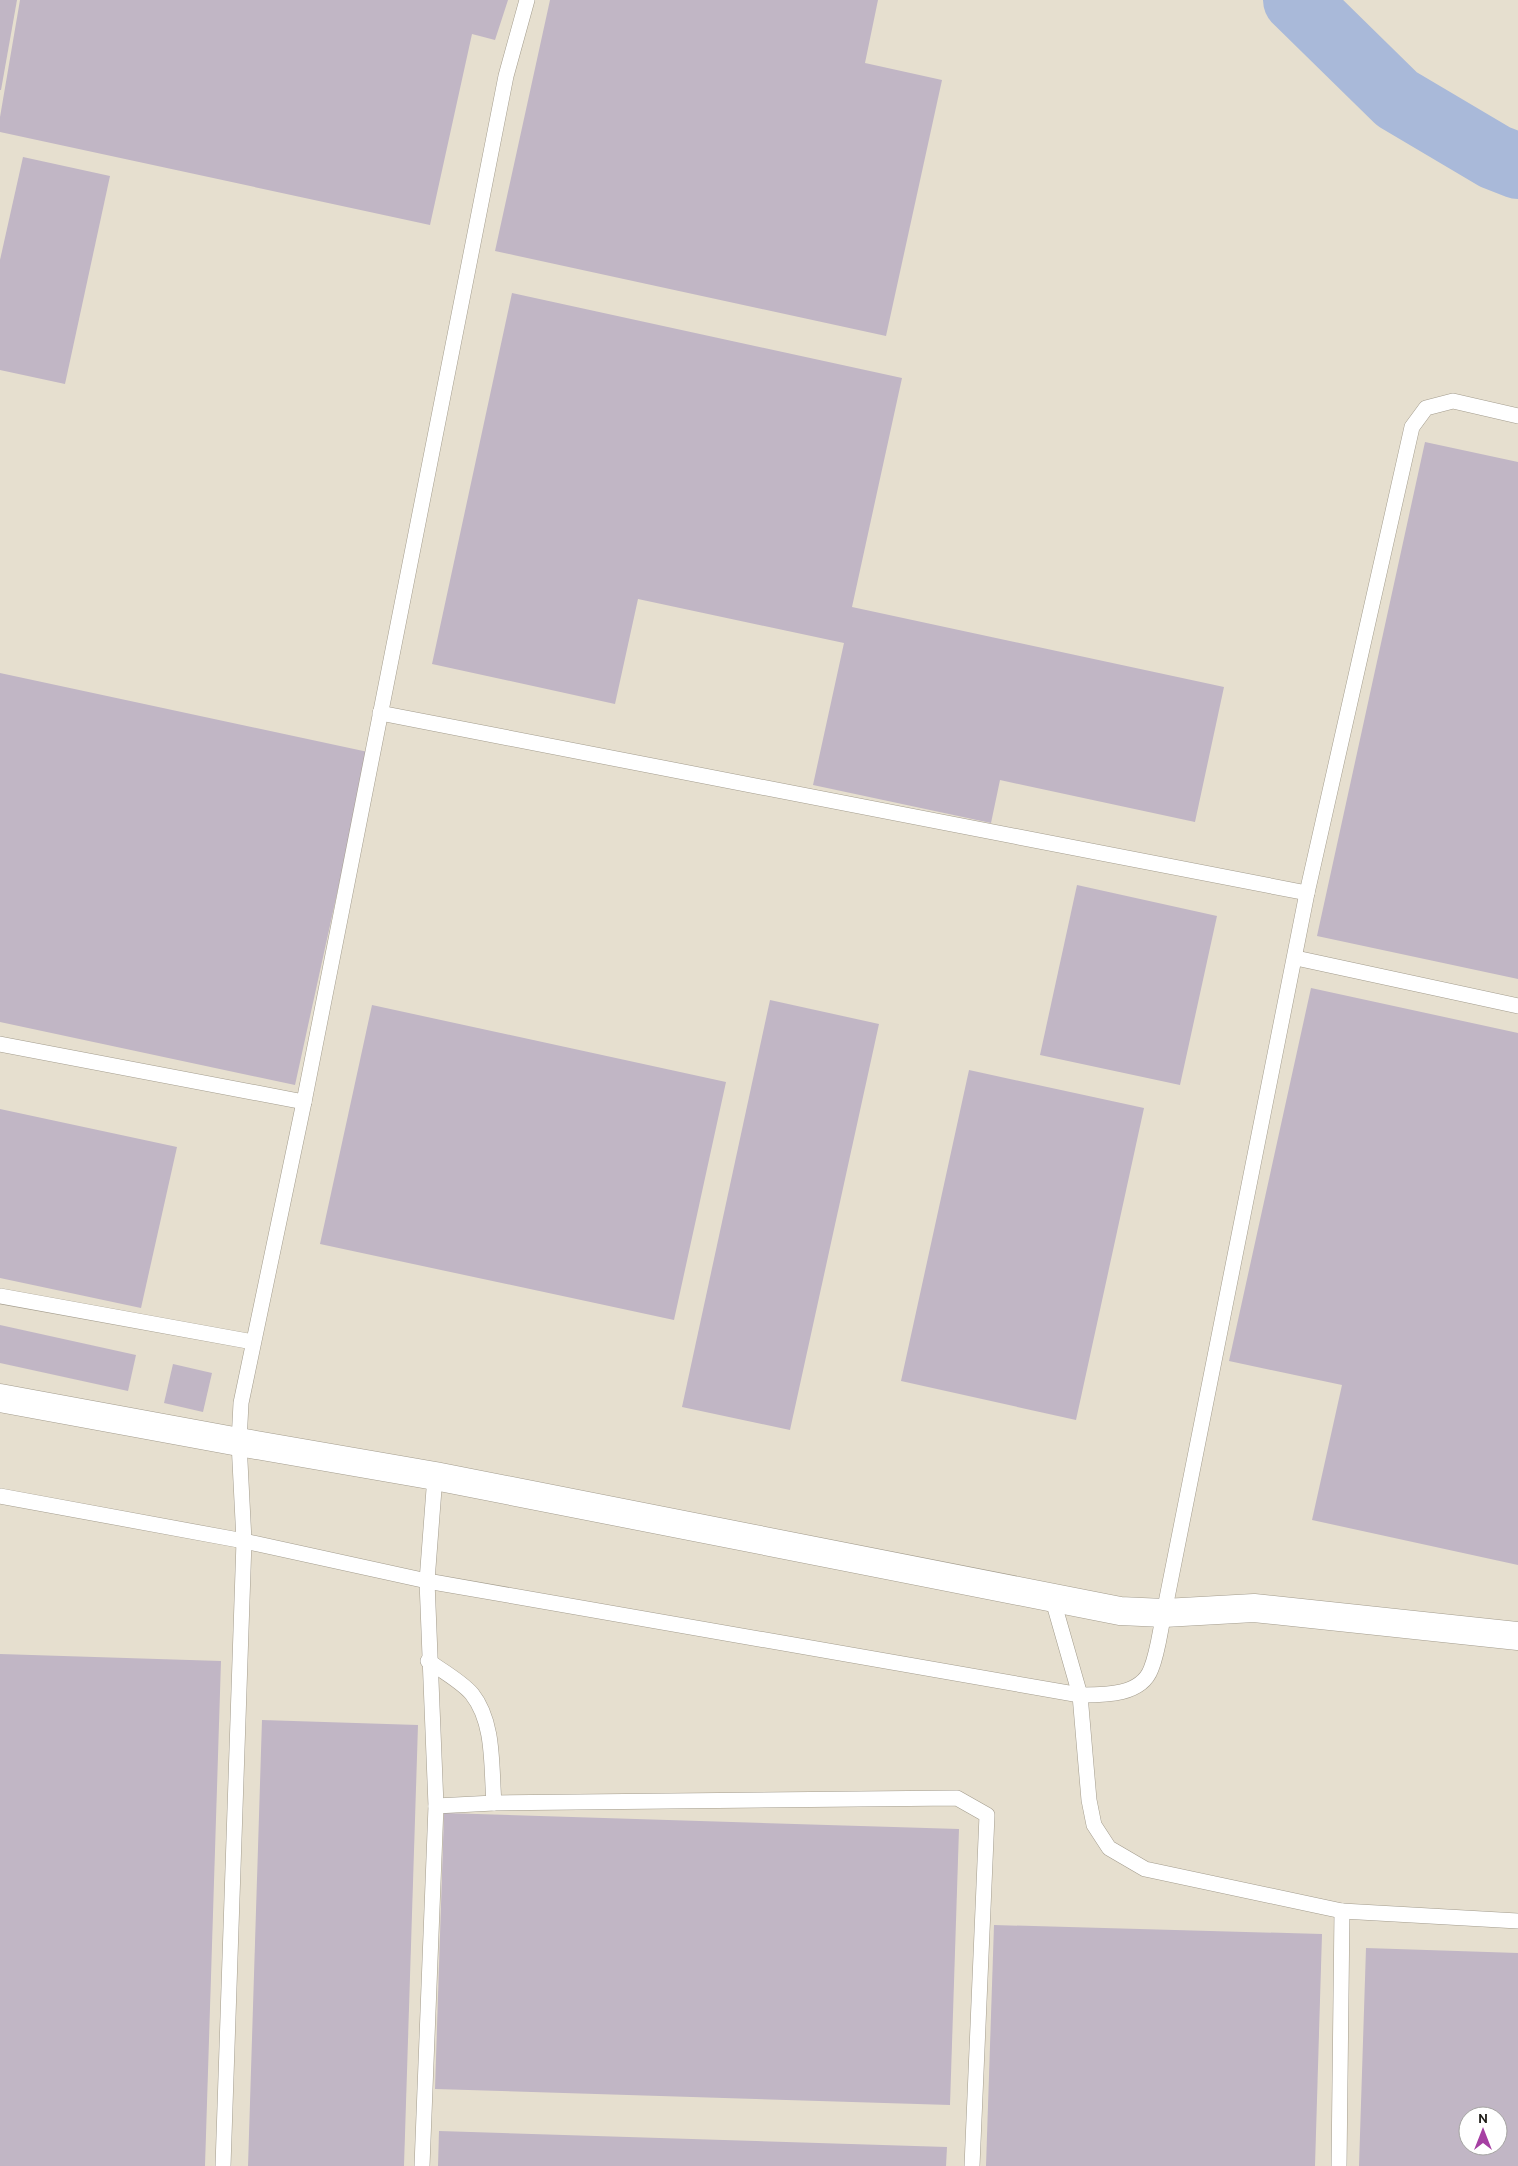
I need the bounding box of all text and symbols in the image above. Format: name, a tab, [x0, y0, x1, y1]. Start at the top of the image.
north arrow	[1458, 2106, 1508, 2156]
text: N	[1478, 2111, 1488, 2128]

